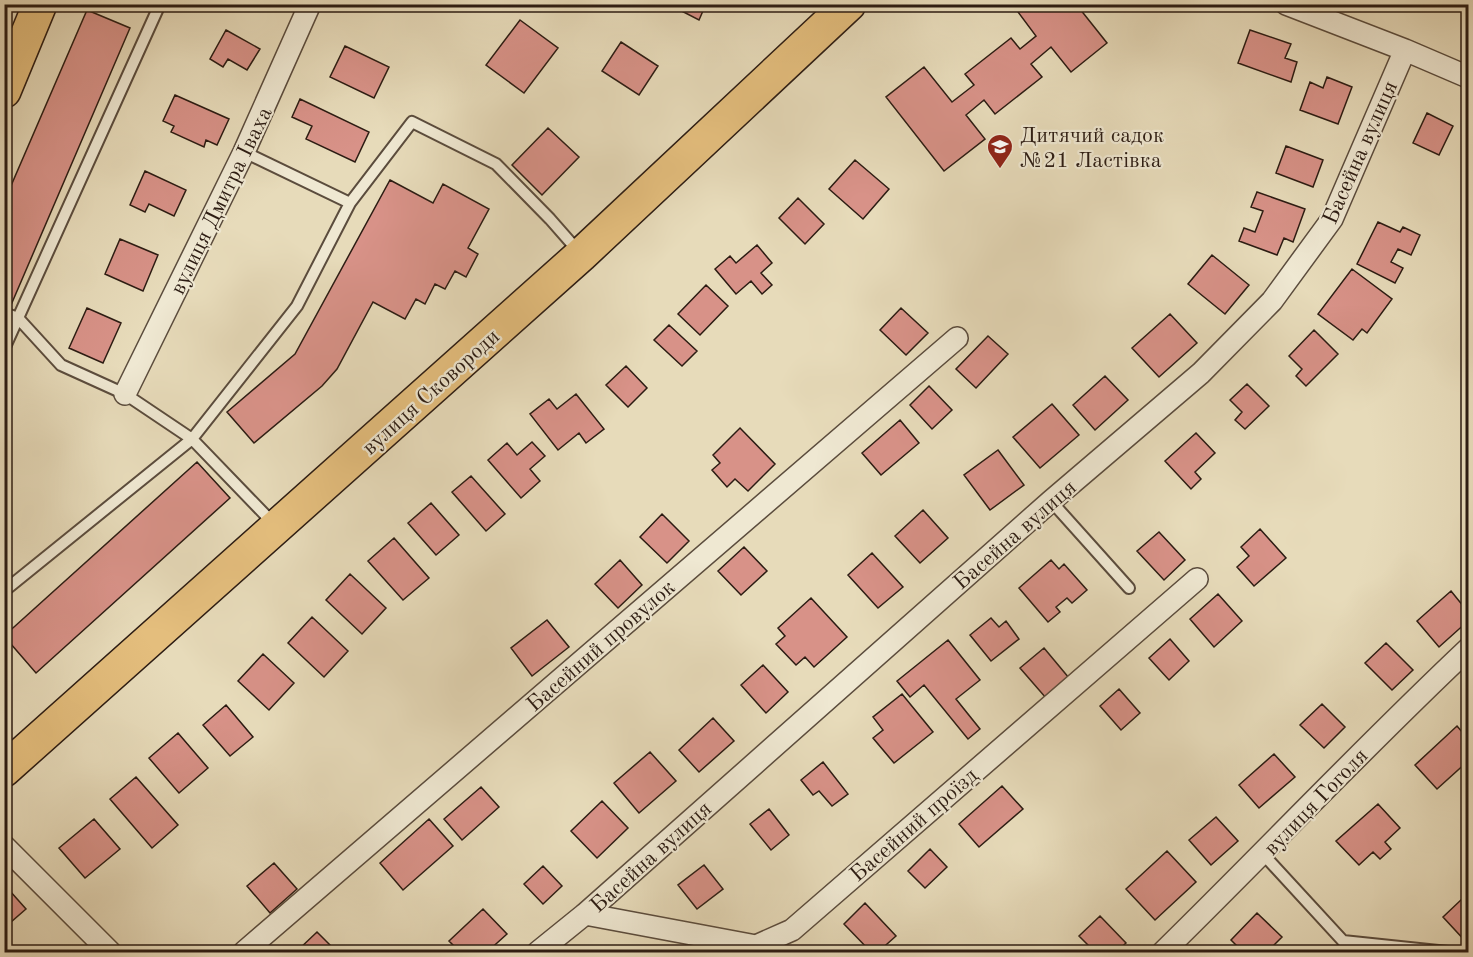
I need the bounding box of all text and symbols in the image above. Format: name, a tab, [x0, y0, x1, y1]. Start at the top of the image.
street label: Басейна вулиця	[1319, 78, 1402, 228]
street label: вулиця Дмитра Іваха	[167, 104, 277, 298]
place label: Дитячий садок №21 Ластівка	[1020, 125, 1164, 172]
school or university icon: Дитячий садок №21 Ластівка	[985, 132, 1015, 170]
street label: вулиця Сковороди	[359, 325, 504, 460]
street label: Басейна вулиця	[950, 477, 1081, 594]
street label: Басейний провулок	[523, 576, 680, 717]
street label: вулиця Гоголя	[1260, 745, 1373, 860]
street label: Басейний проїзд	[846, 764, 982, 887]
street label: Басейна вулиця	[587, 798, 716, 917]

